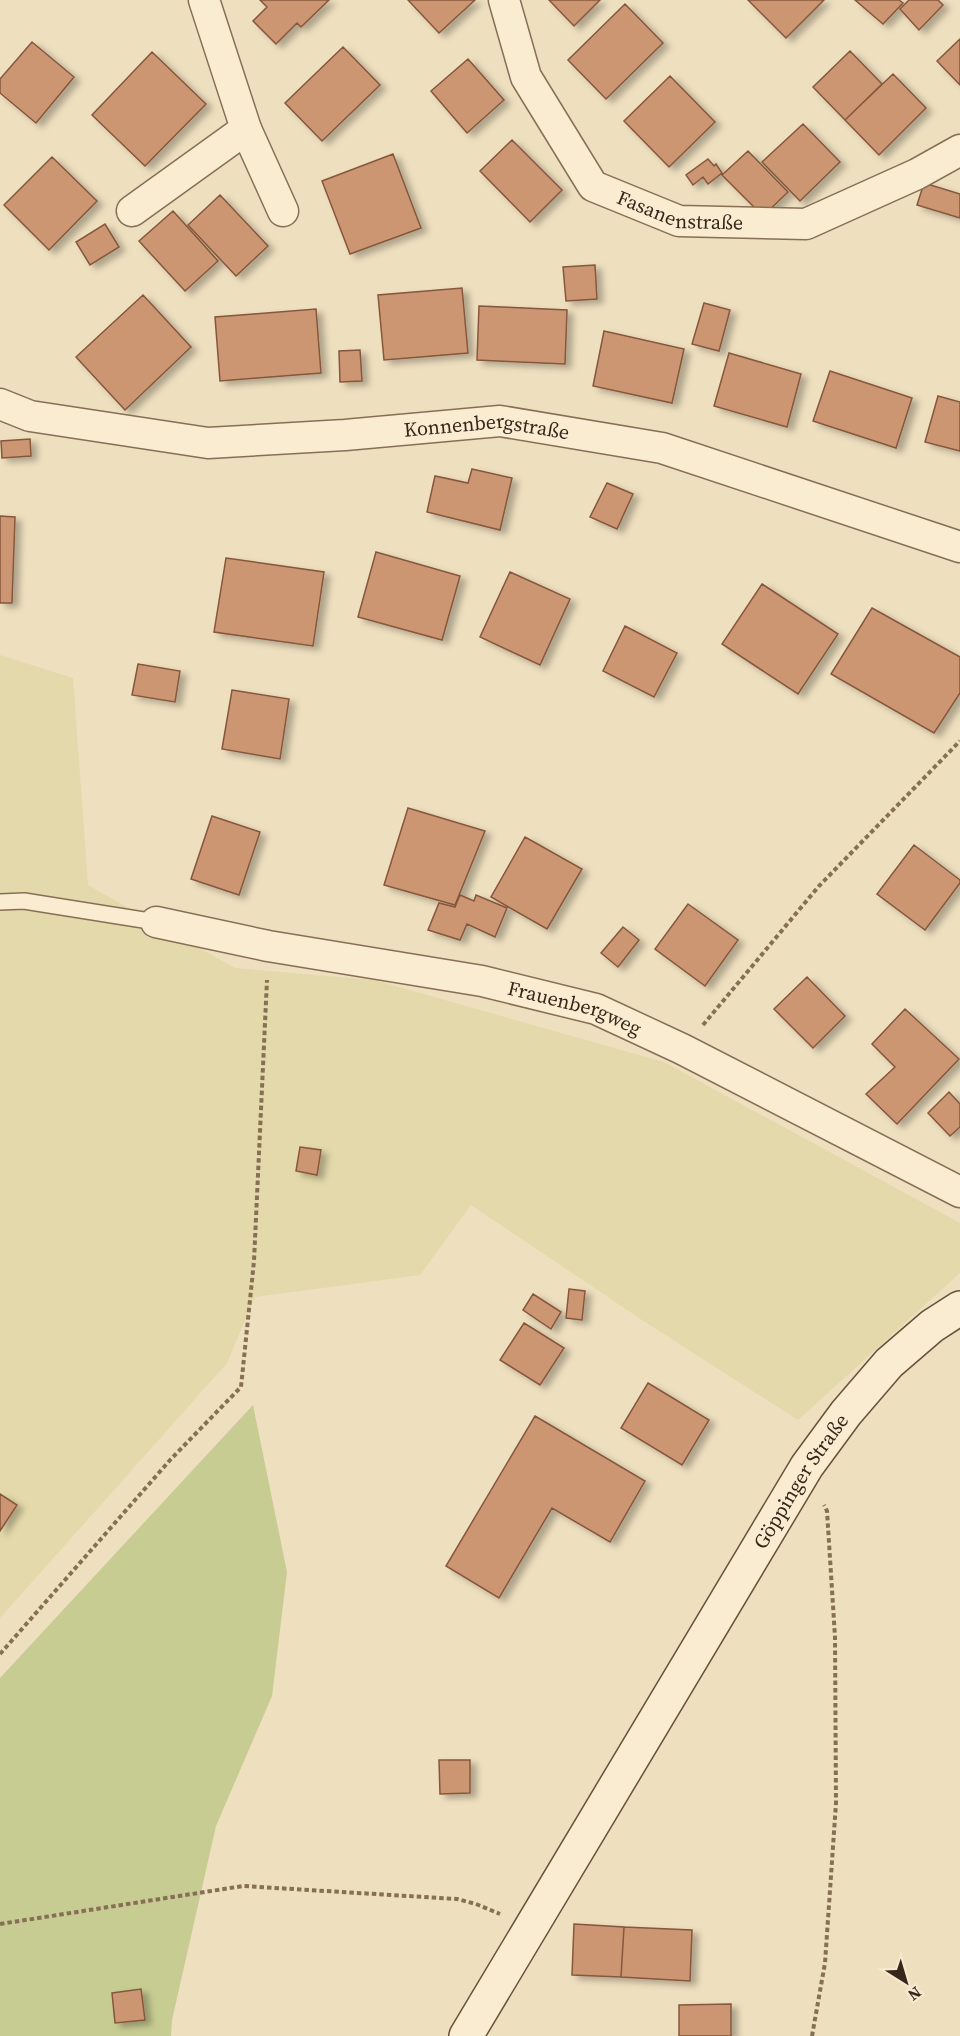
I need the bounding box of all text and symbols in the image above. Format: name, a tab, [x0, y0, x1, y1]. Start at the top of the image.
street label: Fasanenstraße	[613, 183, 743, 237]
street label: Konnenbergstraße	[403, 407, 571, 446]
street label: Frauenbergweg	[505, 974, 646, 1042]
street label: Göppinger Straße	[747, 1408, 855, 1554]
north arrow	[876, 1952, 936, 2012]
text: N	[903, 1982, 926, 2006]

